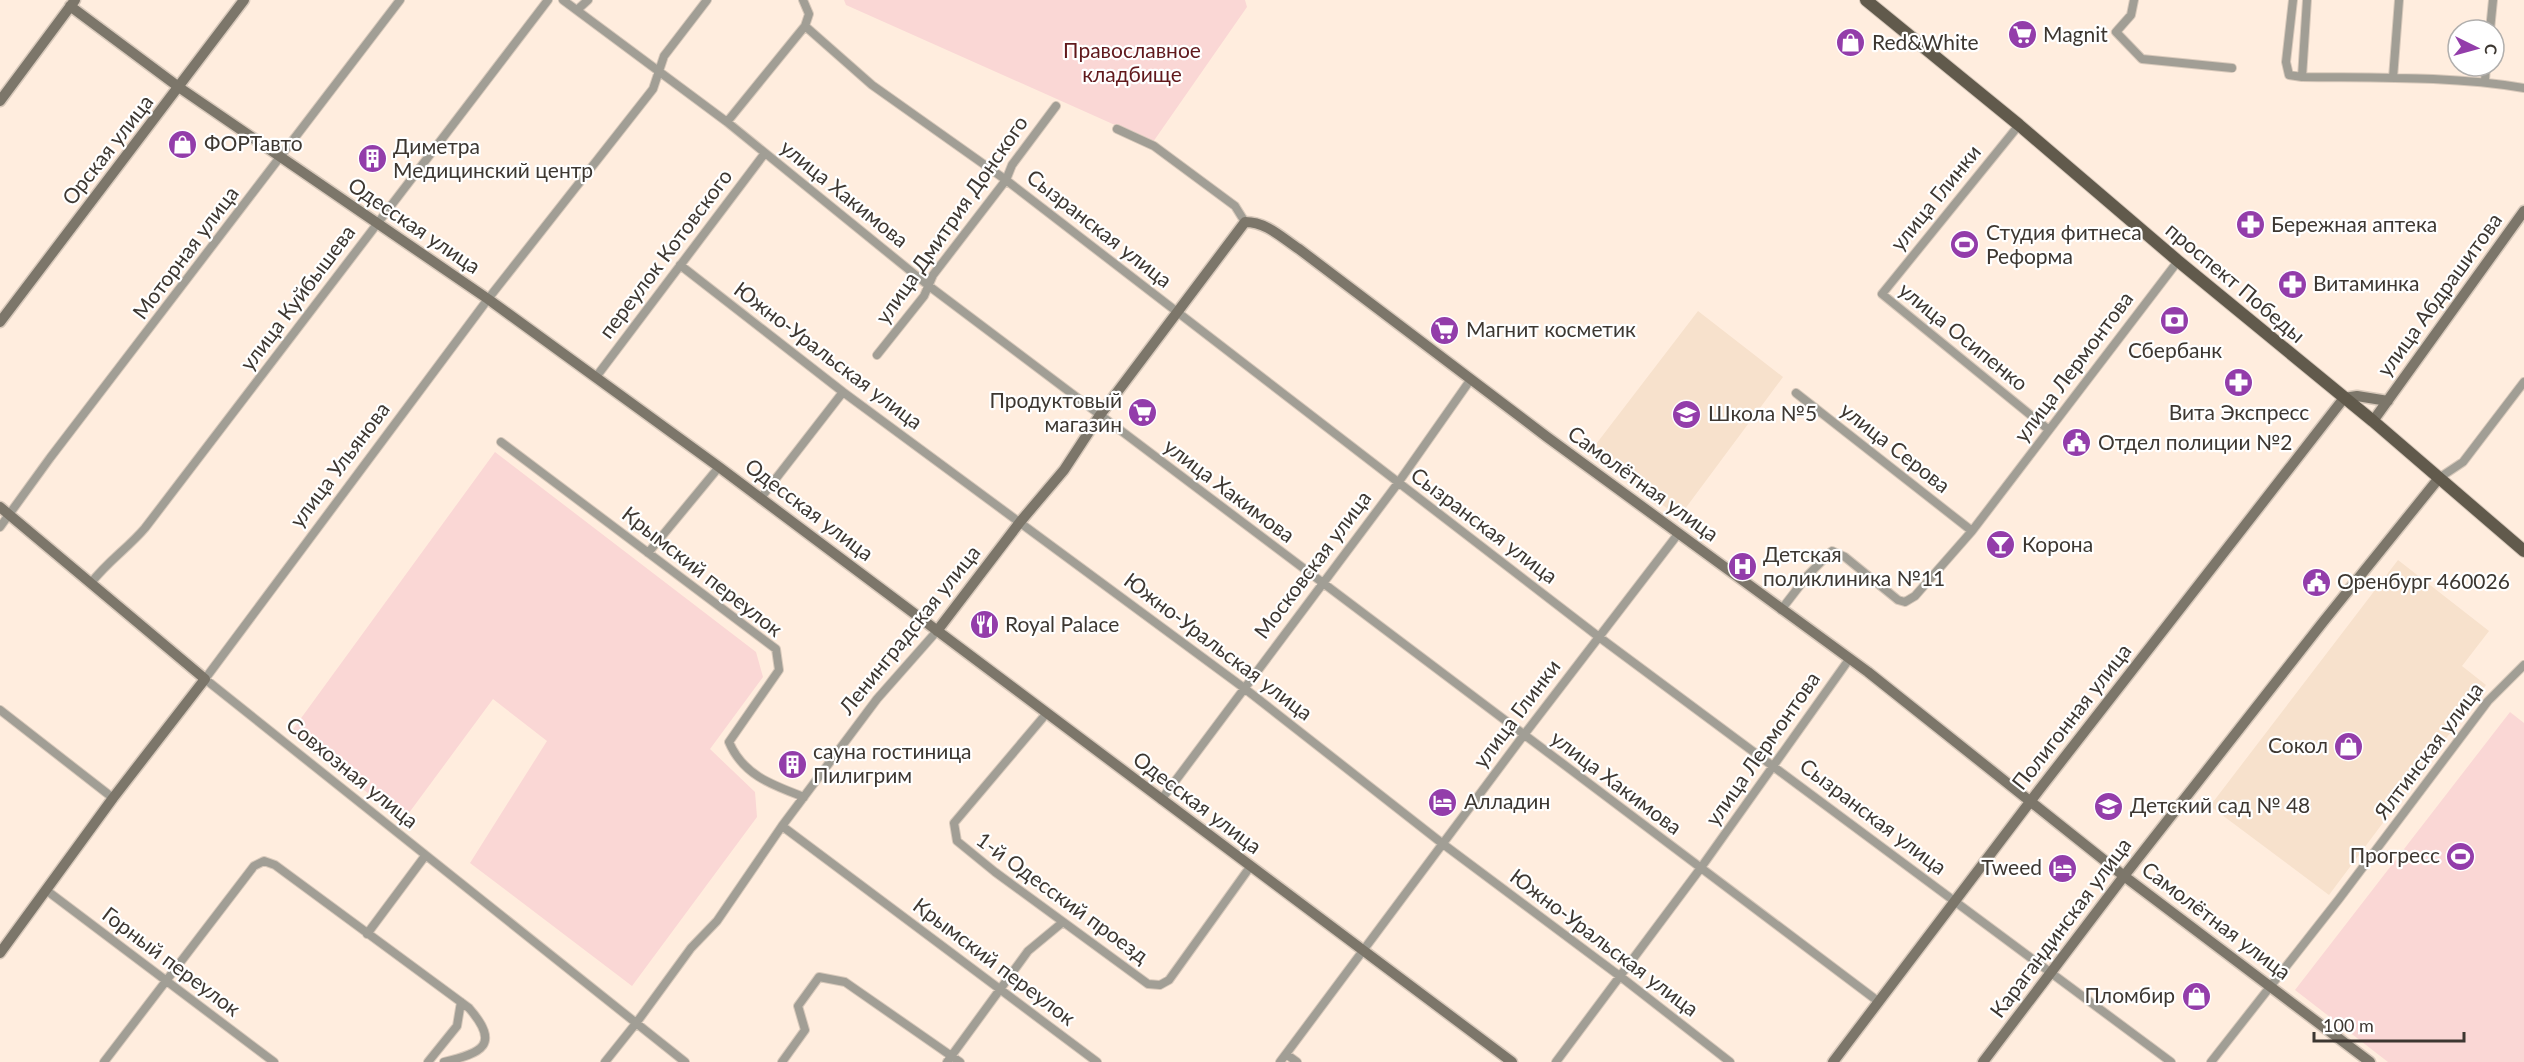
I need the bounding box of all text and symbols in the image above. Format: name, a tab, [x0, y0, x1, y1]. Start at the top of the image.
north arrow	[2446, 18, 2506, 78]
supermarket icon: Magnit	[2006, 19, 2038, 51]
place label: Magnit	[2043, 21, 2108, 46]
shop icon: Red&White	[1835, 27, 1867, 59]
place label: Red&White	[1872, 29, 1979, 54]
park label: Православное кладбище	[1063, 37, 1201, 86]
text: С	[2481, 43, 2501, 56]
street label: Орская улица	[56, 89, 158, 209]
street label: улица Дмитрия Донского	[869, 110, 1032, 328]
shop icon: ФОРТавто	[167, 128, 199, 160]
place label: ФОРТавто	[204, 130, 303, 155]
place label: Диметра Медицинский центр	[393, 133, 593, 182]
street label: улица Хакимова	[776, 134, 914, 252]
street label: улица Глинки	[1884, 139, 1985, 255]
building icon: Диметра Медицинский центр	[356, 143, 388, 175]
street label: переулок Котовского	[593, 163, 737, 343]
street label: Сызранская улица	[1022, 163, 1177, 292]
street label: Одесская улица	[344, 171, 486, 278]
street label: Моторная улица	[127, 181, 243, 323]
street label: улица Абдрашитова	[2371, 208, 2506, 381]
pharmacy icon: Бережная аптека	[2234, 209, 2266, 241]
place label: Бережная аптека	[2271, 211, 2437, 236]
street label: проспект Победы	[2161, 216, 2311, 347]
place label: Студия фитнеса Реформа	[1986, 219, 2142, 268]
street label: улица Куйбышева	[234, 220, 360, 375]
sports icon: Студия фитнеса Реформа	[1949, 229, 1981, 261]
pharmacy icon: Витаминка	[2276, 268, 2308, 300]
place label: Витаминка	[2313, 270, 2419, 295]
street label: Южно-Уральская улица	[730, 276, 928, 434]
street label: улица Осипенко	[1894, 276, 2034, 396]
street label: улица Лермонтова	[2008, 286, 2138, 446]
bank icon: Сбербанк	[2159, 304, 2191, 336]
supermarket icon: Магнит косметик	[1429, 314, 1461, 346]
place label: Магнит косметик	[1466, 316, 1636, 341]
place label: Сбербанк	[2128, 337, 2222, 362]
pharmacy icon: Вита Экспресс	[2223, 366, 2255, 398]
place label: Продуктовый магазин	[990, 387, 1122, 436]
street label: улица Серова	[1836, 396, 1956, 497]
street label: улица Ульянова	[284, 397, 394, 532]
supermarket icon: Продуктовый магазин	[1127, 397, 1159, 429]
school or university icon: Школа №5	[1671, 398, 1703, 430]
place label: Вита Экспресс	[2169, 399, 2309, 424]
place label: Школа №5	[1708, 400, 1817, 425]
street label: Самолётная улица	[1564, 420, 1724, 546]
public building icon: Отдел полиции №2	[2061, 427, 2093, 459]
place label: Отдел полиции №2	[2098, 429, 2292, 454]
street label: улица Хакимова	[1160, 433, 1300, 547]
street label: Одесская улица	[741, 452, 879, 565]
street label: Сызранская улица	[1407, 462, 1563, 588]
street label: Московская улица	[1248, 485, 1375, 643]
street label: Крымский переулок	[618, 500, 788, 641]
bar icon: Корона	[1985, 529, 2017, 561]
place label: Корона	[2022, 531, 2093, 556]
street label: Ленинградская улица	[832, 540, 985, 719]
place label: Детская поликлиника №11	[1763, 541, 1945, 590]
hospital icon: Детская поликлиника №11	[1726, 551, 1758, 583]
public building icon: Оренбург 460026	[2300, 566, 2332, 598]
street label: Южно-Уральская улица	[1120, 567, 1318, 725]
place label: Оренбург 460026	[2337, 568, 2510, 593]
restaurant icon: Royal Palace	[968, 609, 1000, 641]
place label: Royal Palace	[1005, 611, 1119, 636]
street label: Полигонная улица	[2006, 638, 2136, 794]
street label: улица Глинки	[1467, 654, 1565, 772]
street label: улица Лермонтова	[1699, 666, 1824, 830]
street label: Ялтинская улица	[2368, 677, 2487, 824]
street label: Совхозная улица	[282, 711, 424, 833]
street label: улица Хакимова	[1547, 725, 1687, 839]
shop icon: Сокол	[2333, 730, 2365, 762]
place label: Сокол	[2268, 732, 2328, 757]
place label: сауна гостиница Пилигрим	[813, 738, 972, 787]
street label: Одесская улица	[1129, 745, 1267, 858]
building icon: сауна гостиница Пилигрим	[776, 748, 808, 780]
street label: Сызранская улица	[1796, 753, 1952, 879]
hotel icon: Алладин	[1427, 786, 1459, 818]
place label: Алладин	[1464, 788, 1550, 813]
school or university icon: Детский сад № 48	[2093, 790, 2125, 822]
place label: Детский сад № 48	[2130, 792, 2310, 817]
street label: 1-й Одесский проезд	[972, 826, 1154, 968]
street label: Карагандинская улица	[1984, 832, 2136, 1022]
sports icon: Прогресс	[2445, 840, 2477, 872]
place label: Прогресс	[2350, 842, 2440, 867]
hotel icon: Tweed	[2047, 852, 2079, 884]
place label: Tweed	[1981, 854, 2042, 879]
street label: Самолётная улица	[2137, 856, 2296, 984]
street label: Южно-Уральская улица	[1506, 863, 1704, 1021]
street label: Крымский переулок	[909, 892, 1081, 1030]
street label: Горный переулок	[98, 901, 246, 1021]
shop icon: Пломбир	[2180, 980, 2212, 1012]
place label: Пломбир	[2085, 982, 2175, 1007]
scale bar	[2314, 1005, 2464, 1043]
text: 100 m	[2323, 1014, 2374, 1036]

